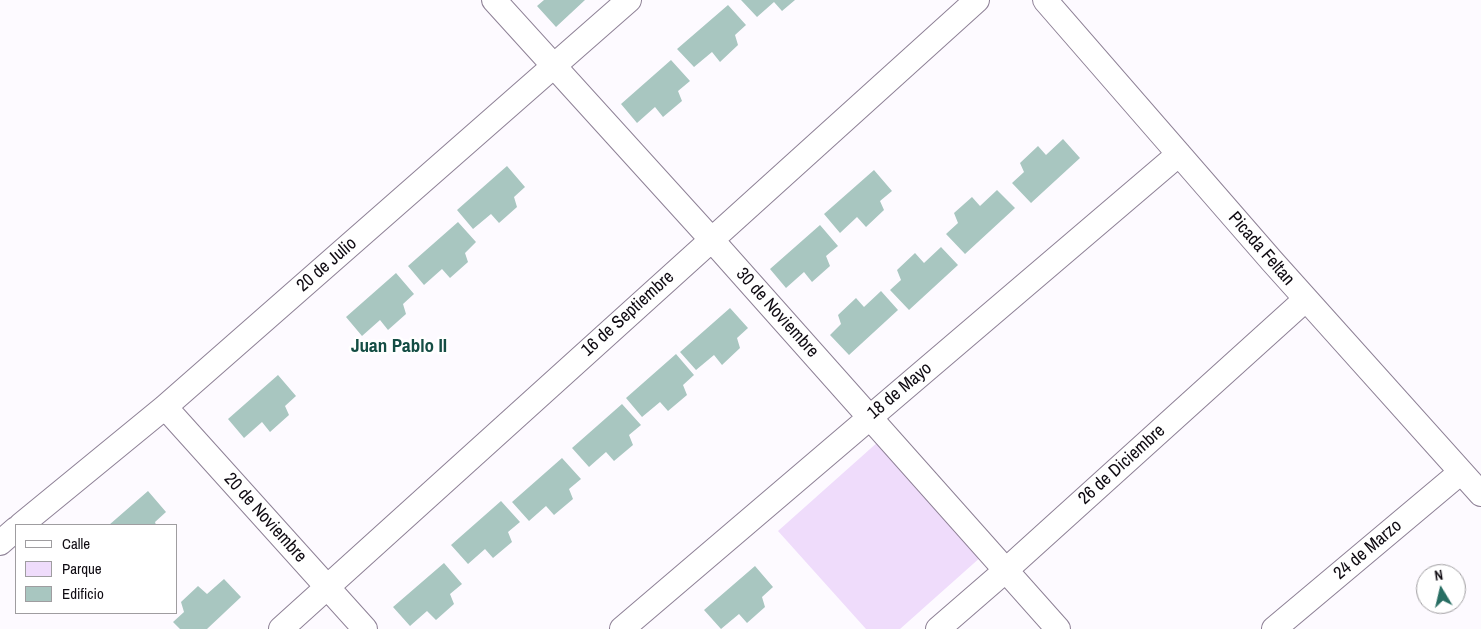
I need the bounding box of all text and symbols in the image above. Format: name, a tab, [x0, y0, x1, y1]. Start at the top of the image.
street label: Picada Feltan	[1223, 208, 1299, 290]
street label: 20 de Julio	[293, 233, 361, 297]
street label: 30 de Noviembre	[731, 264, 823, 362]
street label: 16 de Septiembre	[577, 267, 679, 361]
district label: Juan Pablo II	[351, 336, 447, 358]
street label: 18 de Mayo	[864, 358, 936, 424]
street label: 26 de Diciembre	[1074, 420, 1170, 510]
street label: 20 de Noviembre	[219, 469, 311, 567]
street label: 24 de Marzo	[1330, 515, 1406, 585]
legend	[15, 524, 178, 614]
text: Calle	[62, 533, 90, 554]
text: Parque	[62, 558, 102, 579]
north arrow	[1416, 564, 1466, 614]
text: N	[1433, 566, 1444, 585]
text: Edificio	[62, 583, 104, 604]

